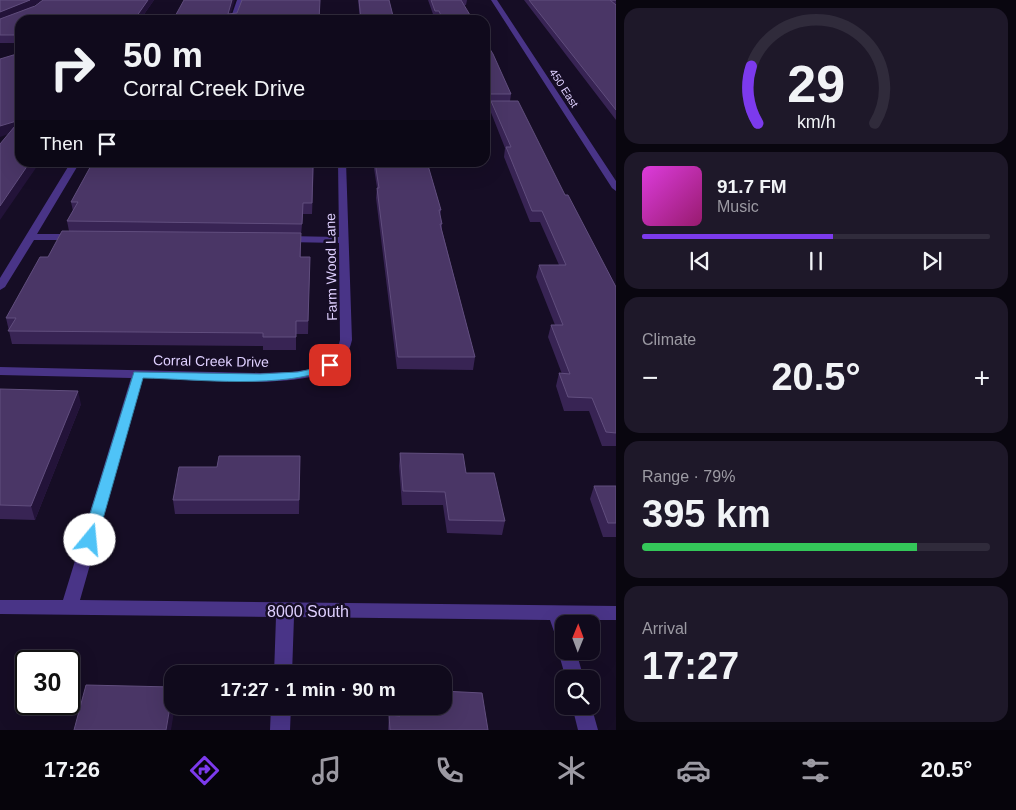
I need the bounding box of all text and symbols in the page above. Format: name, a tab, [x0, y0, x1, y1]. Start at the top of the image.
icon: right	[40, 35, 105, 100]
text: 50 m	[123, 35, 203, 74]
text: 29	[787, 55, 845, 113]
street label: 450 East	[547, 67, 581, 109]
text: Corral Creek Drive	[123, 76, 305, 101]
text: km/h	[797, 112, 835, 132]
icon: arrive	[93, 130, 121, 158]
text: Then	[40, 133, 83, 154]
text: 91.7 FM	[717, 176, 787, 197]
text: Music	[717, 198, 759, 215]
street label: Farm Wood Lane	[322, 213, 340, 321]
icon: previous	[686, 247, 714, 275]
icon: pause	[802, 247, 830, 275]
icon: next	[918, 247, 946, 275]
text: Climate	[642, 331, 696, 348]
pin	[309, 344, 351, 386]
icon: arrive	[316, 351, 344, 379]
street label: Corral Creek Drive	[153, 352, 269, 370]
text: 20.5°	[771, 356, 861, 398]
text: −	[642, 362, 658, 393]
text: +	[974, 362, 990, 393]
text: Range · 79%	[642, 468, 735, 485]
text: 395 km	[642, 493, 771, 535]
position arrow	[63, 513, 115, 565]
street label: 8000 South	[267, 603, 349, 620]
north arrow	[555, 615, 600, 660]
map controls	[555, 615, 600, 715]
text: Arrival	[642, 620, 687, 637]
text: 17:27	[642, 645, 739, 687]
speed limit sign: 30	[15, 650, 80, 715]
button: search	[555, 670, 600, 715]
text: 17:27 · 1 min · 90 m	[220, 679, 396, 700]
icon: directions	[187, 753, 222, 788]
icon: music	[309, 753, 344, 788]
icon: phone	[432, 753, 467, 788]
icon: climate	[554, 753, 589, 788]
icon: car	[676, 753, 711, 788]
icon: filters	[798, 753, 833, 788]
text: 17:26	[44, 757, 100, 782]
text: 20.5°	[921, 757, 972, 782]

